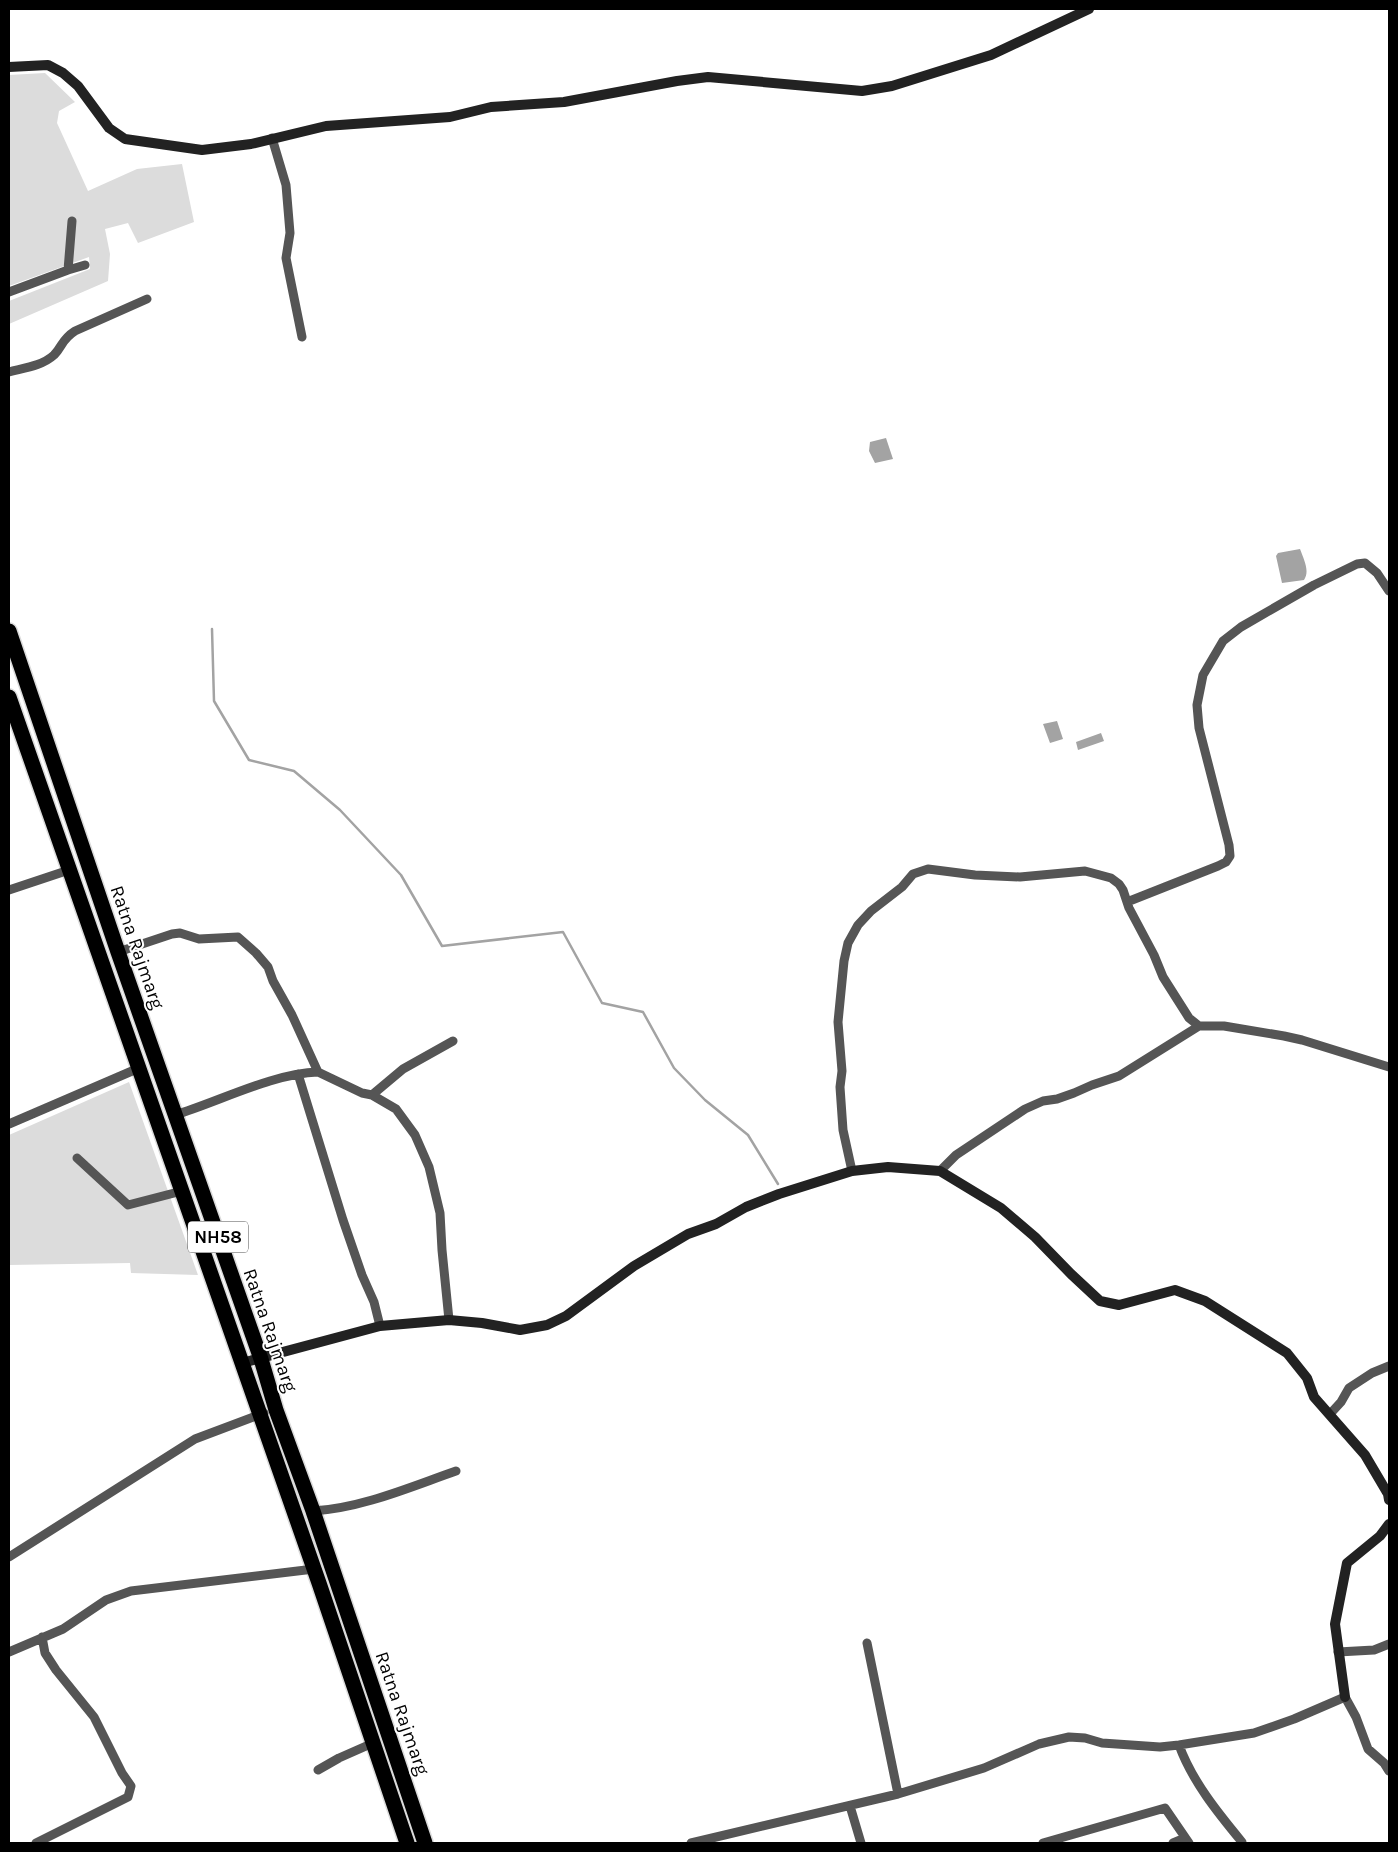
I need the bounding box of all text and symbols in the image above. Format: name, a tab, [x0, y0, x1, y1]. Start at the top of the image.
street label: Ratna Rajmarg	[106, 883, 169, 1012]
road number: NH58	[188, 1222, 248, 1252]
street label: Ratna Rajmarg	[239, 1266, 302, 1395]
street label: Ratna Rajmarg	[371, 1649, 434, 1778]

